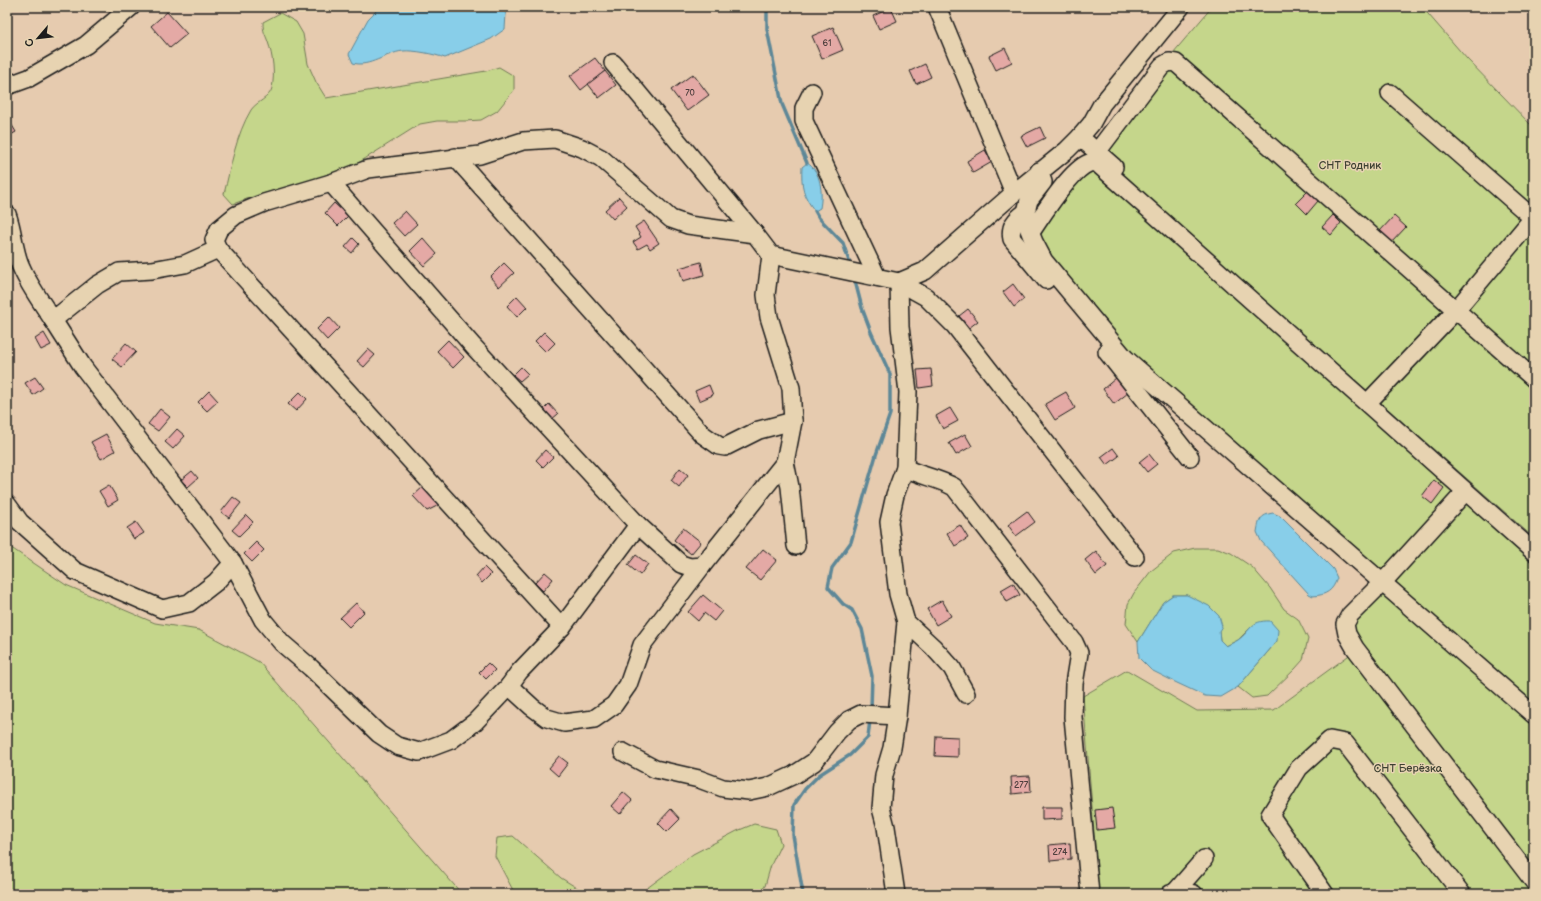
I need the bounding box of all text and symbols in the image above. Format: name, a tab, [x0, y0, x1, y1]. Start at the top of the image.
north arrow	[18, 18, 58, 58]
text: С	[22, 36, 37, 49]
house number: 61	[823, 38, 831, 49]
house number: 70	[685, 88, 695, 99]
park label: СНТ Родник	[1319, 159, 1381, 172]
park label: СНТ Берёзка	[1374, 762, 1443, 775]
house number: 277	[1014, 780, 1029, 791]
house number: 274	[1052, 847, 1068, 858]

